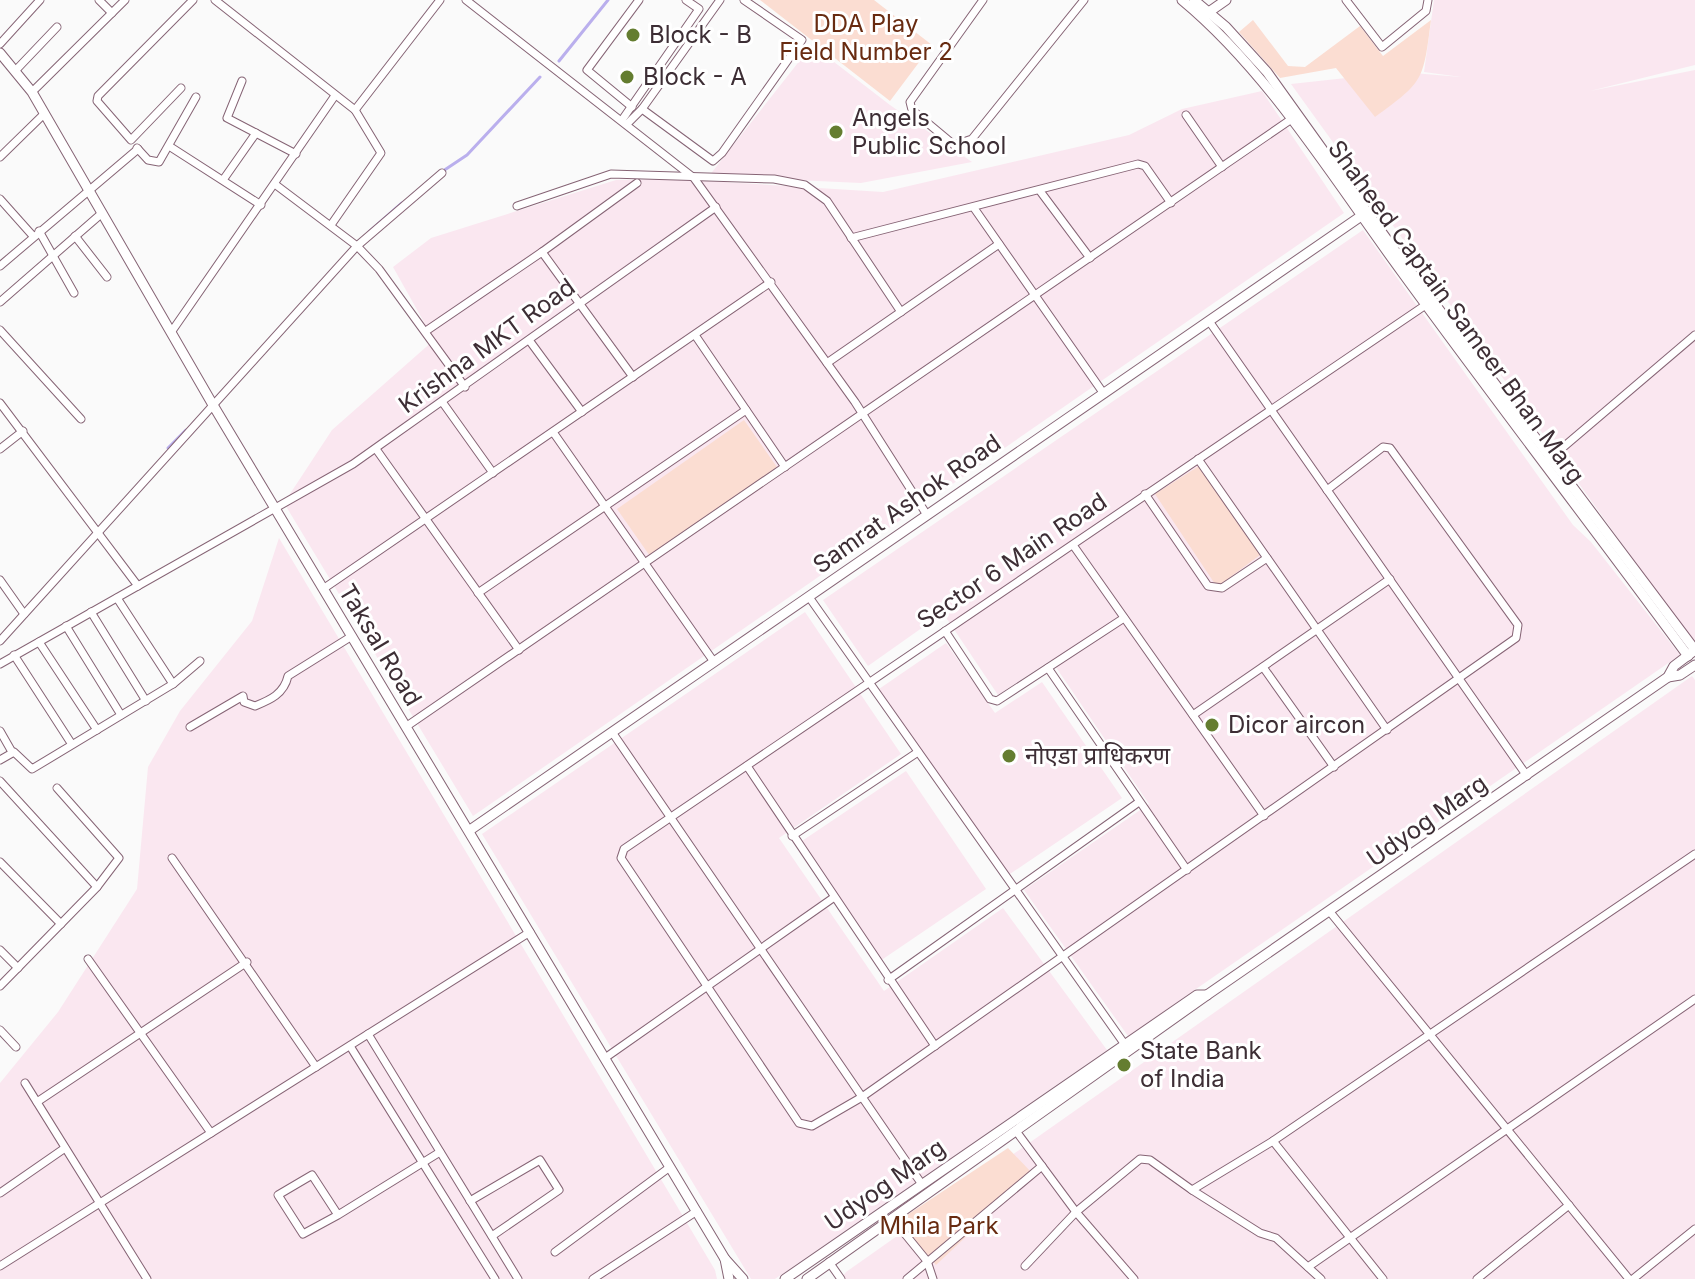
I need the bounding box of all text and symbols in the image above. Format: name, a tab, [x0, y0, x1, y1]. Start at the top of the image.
park label: DDA Play Field Number 2	[779, 9, 953, 66]
place label: Block - B	[649, 20, 752, 49]
marker: Block - B	[624, 26, 642, 44]
place label: Block - A	[643, 62, 747, 91]
marker: Block - A	[618, 68, 636, 86]
place label: Angels Public School	[852, 103, 1006, 160]
marker: Angels Public School	[827, 123, 845, 141]
street label: Shaheed Captain Sameer Bhan Marg	[1322, 134, 1591, 489]
street label: Krishna MKT Road	[393, 272, 580, 419]
street label: Samrat Ashok Road	[807, 428, 1006, 579]
street label: Sector 6 Main Road	[911, 486, 1112, 635]
street label: Taksal Road	[333, 579, 428, 711]
place label: Dicor aircon	[1228, 710, 1365, 739]
marker: Dicor aircon	[1203, 716, 1221, 734]
place label: नोएडा प्राधिकरण	[1025, 741, 1171, 770]
marker: नोएडा प्राधिकरण	[1000, 747, 1018, 765]
street label: Udyog Marg	[1361, 769, 1492, 873]
place label: State Bank of India	[1140, 1036, 1262, 1093]
marker: State Bank of India	[1115, 1056, 1133, 1074]
street label: Udyog Marg	[819, 1133, 950, 1237]
park label: Mhila Park	[879, 1211, 999, 1240]

